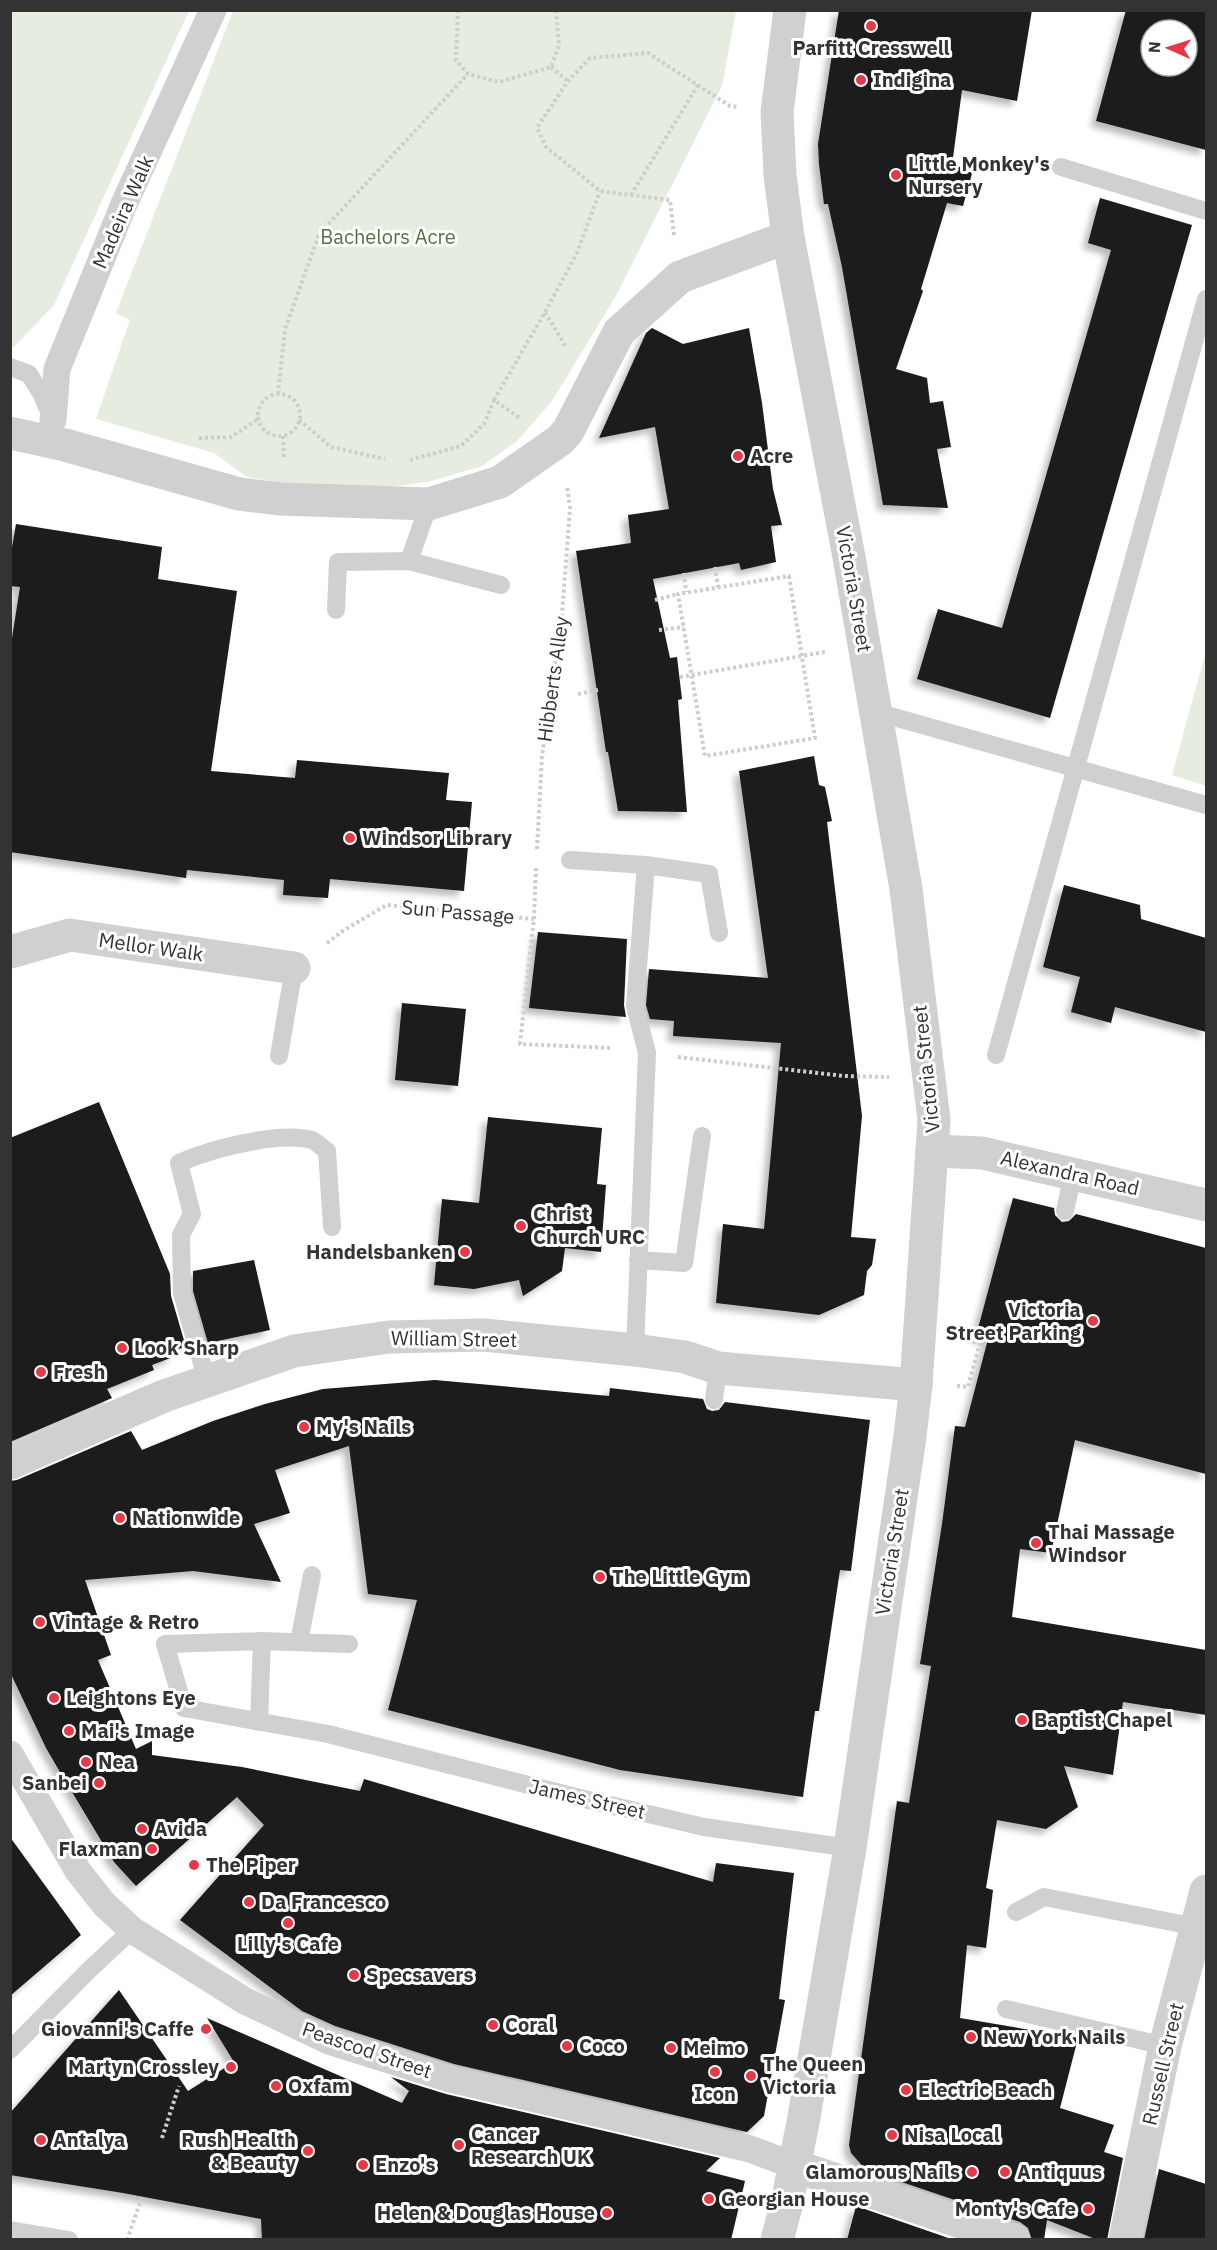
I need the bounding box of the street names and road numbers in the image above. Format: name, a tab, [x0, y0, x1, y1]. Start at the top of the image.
street label: Madeira Walk	[86, 150, 160, 273]
street label: Victoria Street	[830, 524, 879, 654]
street label: Hibberts Alley	[530, 614, 575, 744]
street label: Sun Passage	[401, 893, 516, 930]
street label: Mellor Walk	[97, 926, 206, 967]
street label: Victoria Street	[905, 1004, 946, 1134]
street label: Alexandra Road	[998, 1143, 1142, 1202]
street label: William Street	[391, 1324, 517, 1353]
street label: Victoria Street	[868, 1487, 915, 1617]
street label: James Street	[526, 1772, 648, 1825]
street label: Russell Street	[1135, 2000, 1190, 2128]
street label: Peascod Street	[299, 2015, 436, 2084]

